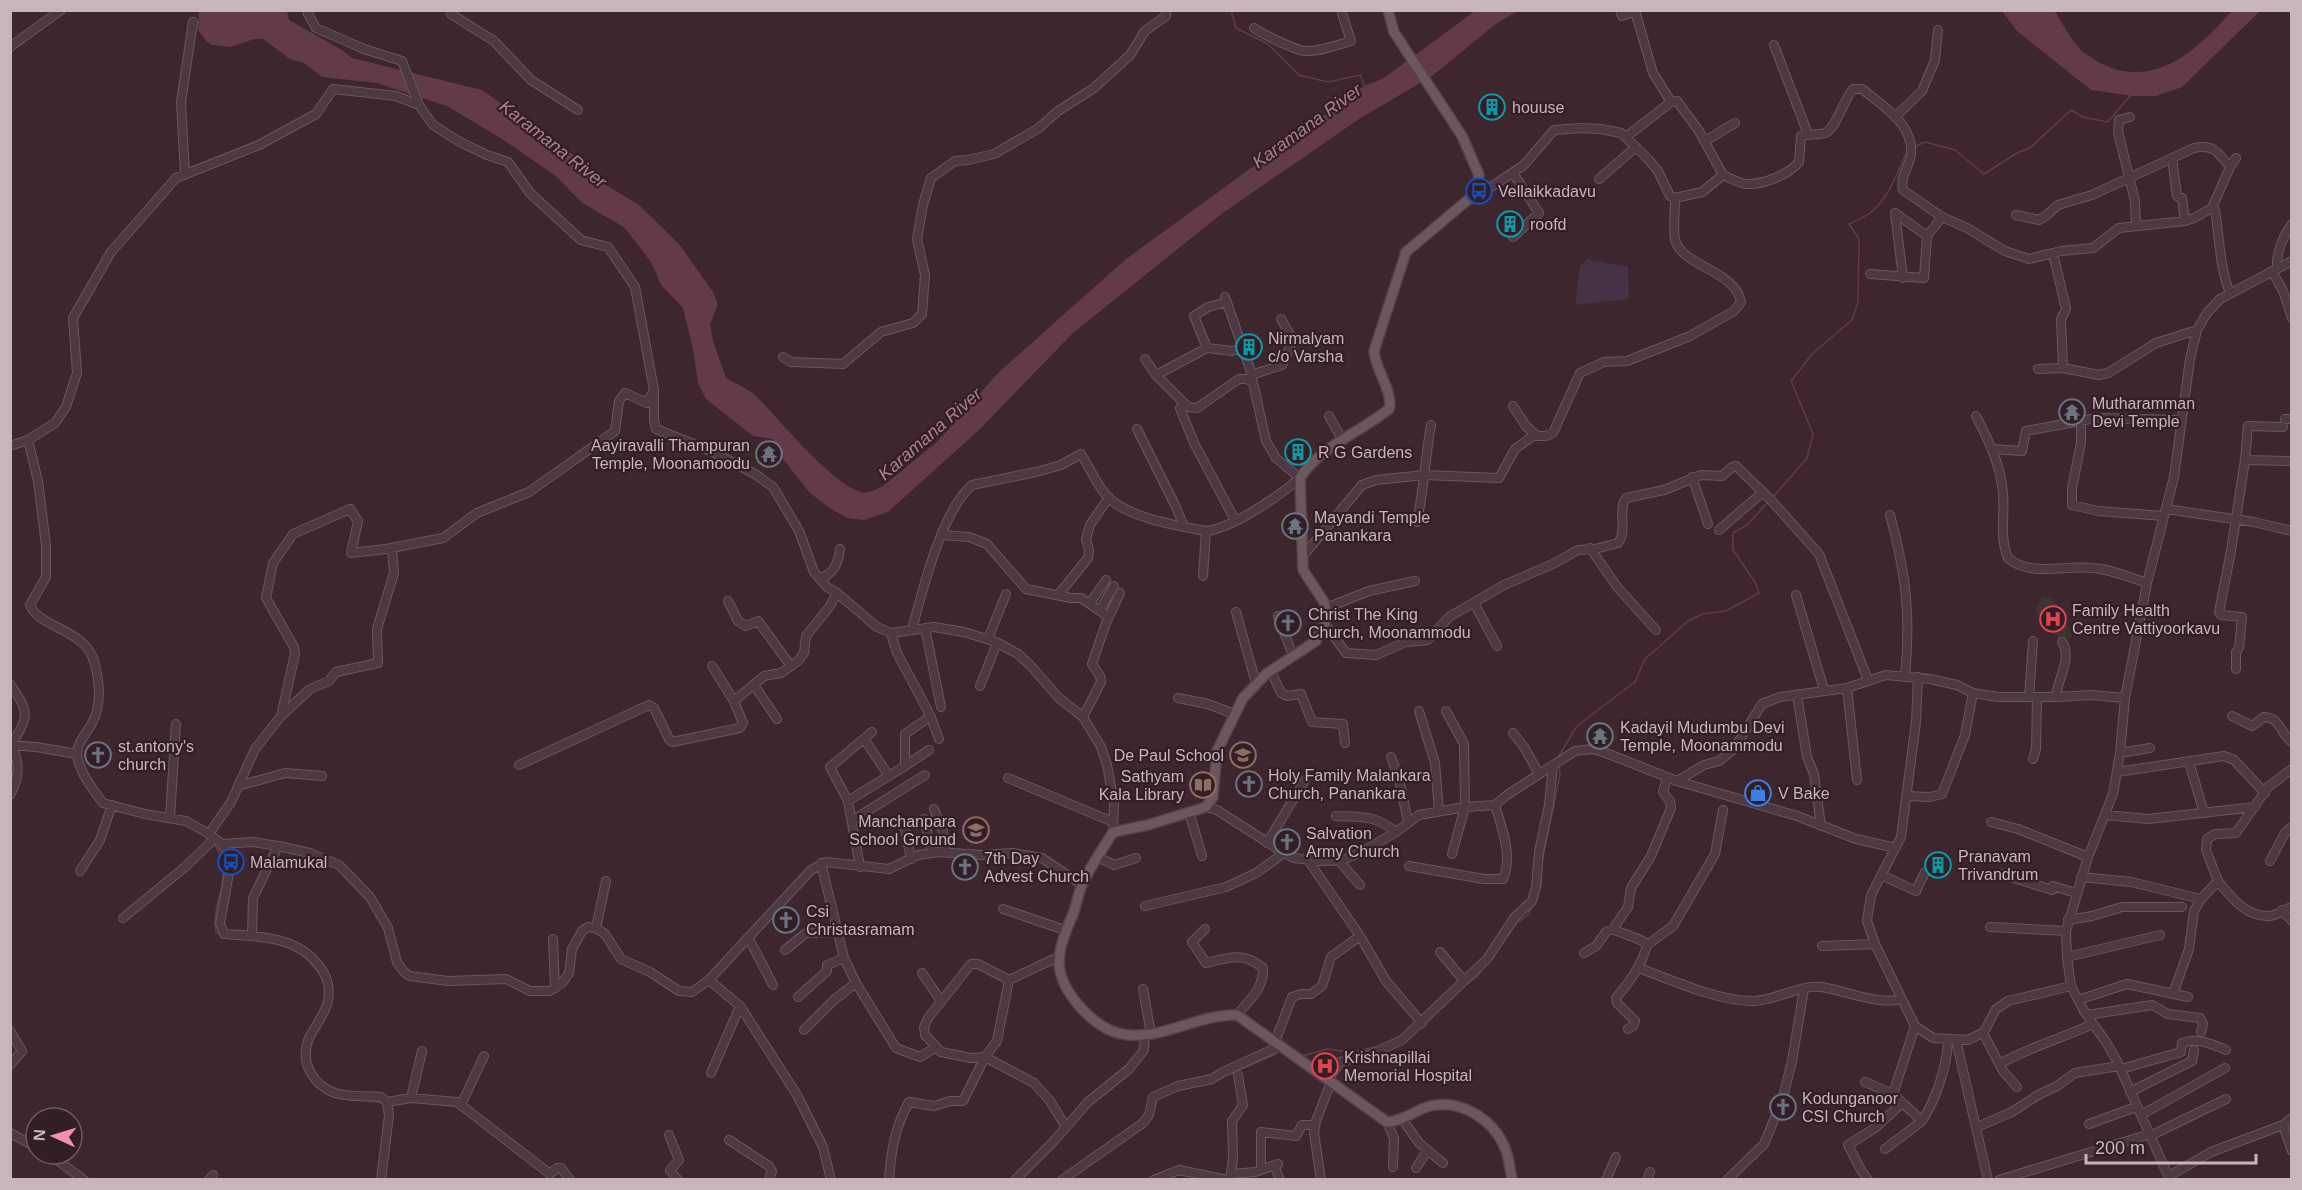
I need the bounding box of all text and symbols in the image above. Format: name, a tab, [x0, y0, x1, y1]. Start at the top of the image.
water label: Karamana River	[1249, 79, 1366, 172]
building icon: houuse	[1477, 92, 1507, 122]
water label: Karamana River	[496, 96, 611, 193]
place label: houuse	[1512, 99, 1565, 116]
bus stop icon: Vellaikkadavu	[1464, 176, 1494, 206]
place label: Vellaikkadavu	[1498, 183, 1596, 200]
building icon: roofd	[1495, 209, 1525, 239]
place label: roofd	[1530, 216, 1566, 233]
place label: Nirmalyam c/o Varsha	[1268, 330, 1344, 365]
building icon: Nirmalyam c/o Varsha	[1234, 332, 1264, 362]
water label: Karamana River	[874, 383, 986, 484]
place label: Mutharamman Devi Temple	[2092, 395, 2195, 430]
temple icon: Mutharamman Devi Temple	[2057, 397, 2087, 427]
place label: Aayiravalli Thampuran Temple, Moonamoodu	[591, 437, 750, 472]
building icon: R G Gardens	[1283, 437, 1313, 467]
temple icon: Aayiravalli Thampuran Temple, Moonamoodu	[754, 439, 784, 469]
place label: R G Gardens	[1318, 444, 1412, 461]
place label: Mayandi Temple Panankara	[1314, 509, 1430, 544]
temple icon: Mayandi Temple Panankara	[1280, 511, 1310, 541]
place label: Family Health Centre Vattiyoorkavu	[2072, 602, 2220, 637]
hospital icon: Family Health Centre Vattiyoorkavu	[2038, 604, 2068, 634]
place label: Christ The King Church, Moonammodu	[1308, 606, 1471, 641]
church icon: Christ The King Church, Moonammodu	[1273, 608, 1303, 638]
place label: Kadayil Mudumbu Devi Temple, Moonammodu	[1620, 719, 1785, 754]
temple icon: Kadayil Mudumbu Devi Temple, Moonammodu	[1585, 721, 1615, 751]
place label: st.antony's church	[118, 738, 194, 773]
church icon: st.antony's church	[83, 740, 113, 770]
school or university icon: De Paul School	[1228, 740, 1258, 770]
place label: De Paul School	[1114, 747, 1224, 764]
place label: Holy Family Malankara Church, Panankara	[1268, 767, 1431, 802]
place label: Sathyam Kala Library	[1099, 768, 1184, 803]
church icon: Holy Family Malankara Church, Panankara	[1234, 769, 1264, 799]
library icon: Sathyam Kala Library	[1188, 770, 1218, 800]
shop icon: V Bake	[1743, 778, 1773, 808]
place label: V Bake	[1778, 785, 1830, 802]
place label: Manchanpara School Ground	[849, 813, 956, 848]
school or university icon: Manchanpara School Ground	[961, 815, 991, 845]
place label: Salvation Army Church	[1306, 825, 1399, 860]
church icon: Salvation Army Church	[1272, 827, 1302, 857]
bus stop icon: Malamukal	[216, 847, 246, 877]
place label: Pranavam Trivandrum	[1958, 848, 2038, 883]
place label: 7th Day Advest Church	[984, 850, 1089, 885]
building icon: Pranavam Trivandrum	[1923, 850, 1953, 880]
church icon: 7th Day Advest Church	[950, 852, 980, 882]
place label: Malamukal	[250, 854, 327, 871]
place label: Csi Christasramam	[806, 903, 914, 938]
church icon: Csi Christasramam	[771, 905, 801, 935]
place label: Krishnapillai Memorial Hospital	[1344, 1049, 1472, 1084]
hospital icon: Krishnapillai Memorial Hospital	[1310, 1051, 1340, 1081]
place label: Kodunganoor CSI Church	[1802, 1090, 1899, 1125]
church icon: Kodunganoor CSI Church	[1768, 1092, 1798, 1122]
north arrow	[24, 1106, 84, 1166]
scale bar	[2086, 1127, 2256, 1165]
text: N	[31, 1129, 48, 1141]
text: 200 m	[2095, 1138, 2145, 1158]

